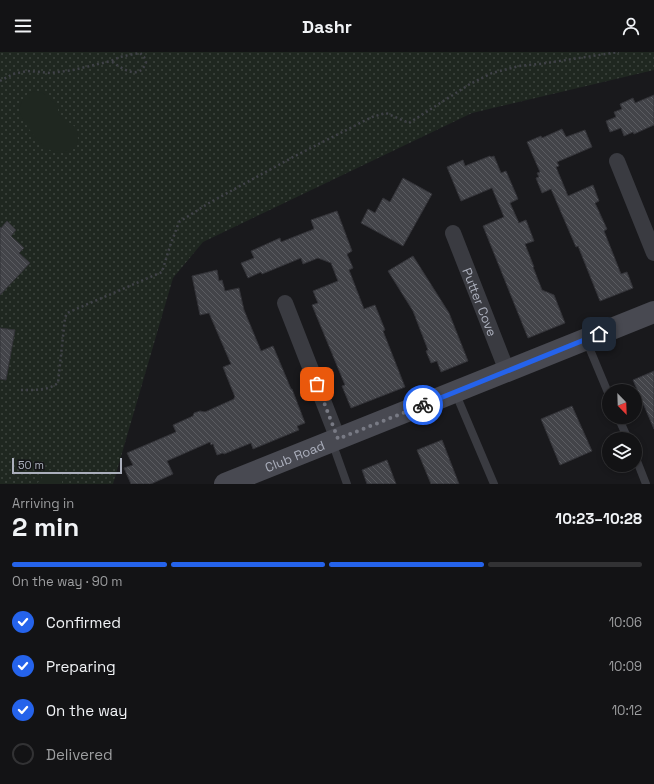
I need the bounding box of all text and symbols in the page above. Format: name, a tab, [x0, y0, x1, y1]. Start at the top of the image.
icon: menu	[12, 15, 34, 37]
text: Dashr	[302, 15, 352, 38]
icon: person	[620, 15, 642, 37]
street label: Putter Cove	[459, 265, 501, 339]
pin	[582, 317, 616, 351]
icon: home	[588, 323, 610, 345]
pin	[300, 367, 334, 401]
icon: bag	[306, 373, 328, 395]
north arrow	[602, 384, 642, 424]
map controls	[602, 384, 642, 472]
courier	[403, 385, 443, 425]
icon: bike	[412, 394, 434, 416]
button: layers	[602, 432, 642, 472]
street label: Club Road	[262, 436, 327, 476]
scale bar	[12, 456, 122, 475]
text: 50 m	[18, 458, 44, 472]
text: Arriving in	[12, 495, 74, 512]
text: 10:23–10:28	[555, 509, 642, 528]
text: 2 min	[12, 510, 79, 544]
text: On the way · 90 m	[12, 573, 123, 590]
icon: check	[12, 611, 34, 633]
text: Confirmed	[46, 613, 121, 632]
text: 10:06	[609, 614, 642, 631]
icon: check	[12, 655, 34, 677]
text: Preparing	[46, 657, 116, 676]
text: 10:09	[609, 658, 642, 675]
icon: check	[12, 699, 34, 721]
text: On the way	[46, 701, 127, 720]
text: 10:12	[612, 702, 642, 719]
text: Delivered	[46, 745, 113, 764]

